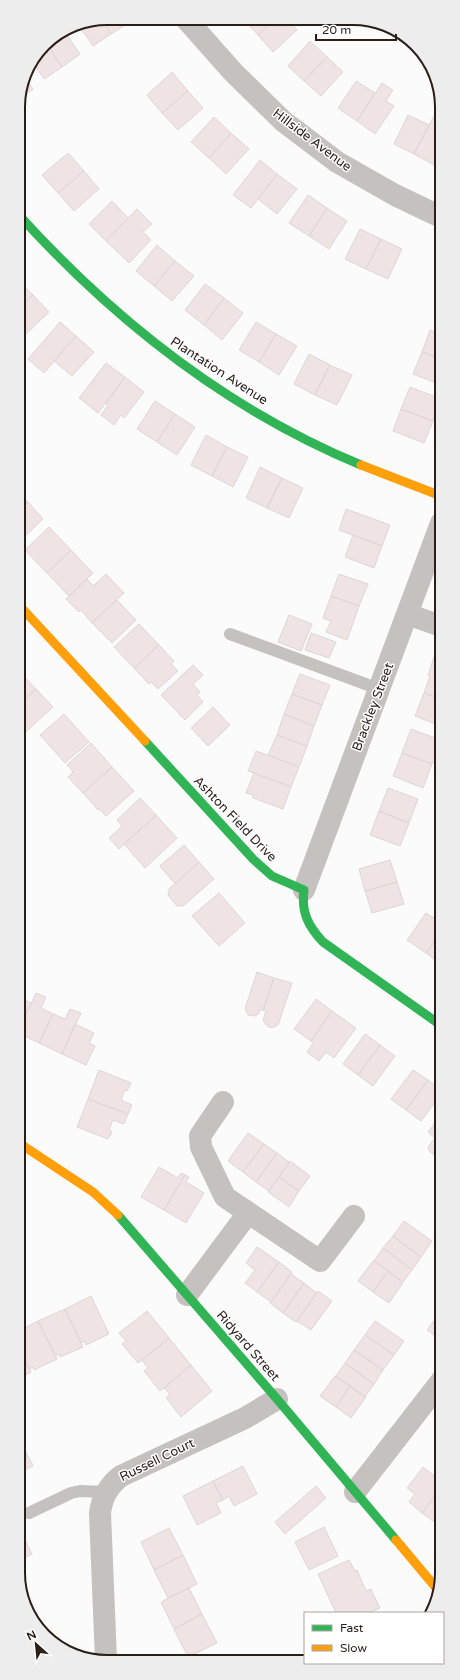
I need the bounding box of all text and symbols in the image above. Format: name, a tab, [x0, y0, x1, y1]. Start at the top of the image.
scale bar	[316, 16, 396, 42]
text: 20 m	[322, 23, 351, 37]
street label: Hillside Avenue	[270, 105, 354, 175]
street label: Plantation Avenue	[167, 334, 271, 408]
street label: Brackley Street	[349, 661, 397, 753]
street label: Ashton Field Drive	[190, 773, 280, 865]
street label: Ridyard Street	[213, 1307, 283, 1385]
street label: Russell Court	[117, 1435, 197, 1485]
legend	[304, 1612, 444, 1664]
text: Fast	[340, 1621, 364, 1635]
north arrow	[16, 1624, 56, 1664]
text: N	[25, 1628, 39, 1643]
text: Slow	[340, 1641, 367, 1655]

